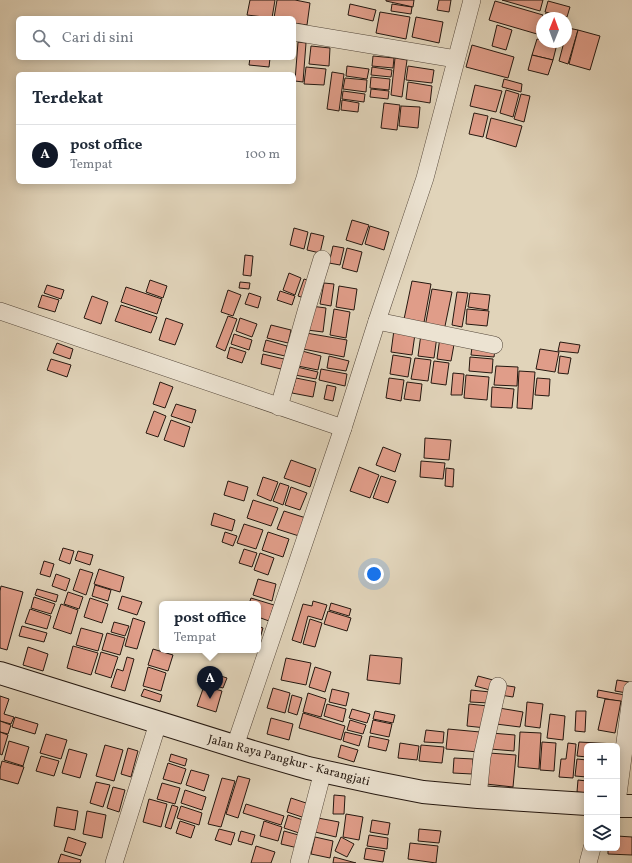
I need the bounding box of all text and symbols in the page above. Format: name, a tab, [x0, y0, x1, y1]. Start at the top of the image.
north arrow	[536, 12, 572, 48]
search box	[16, 16, 296, 60]
icon: search	[30, 27, 52, 49]
text: Cari di sini	[62, 28, 133, 49]
text: Terdekat	[32, 87, 103, 110]
text: post office	[70, 135, 143, 156]
text: A	[40, 146, 50, 164]
text: 100 m	[245, 146, 280, 164]
text: Tempat	[70, 156, 113, 174]
your location	[364, 564, 384, 584]
popup	[159, 601, 261, 653]
text: post office	[174, 608, 246, 629]
text: Tempat	[174, 629, 216, 647]
pin: A	[197, 666, 223, 699]
street label: Jalan Raya Pangkur - Karangjati	[206, 732, 372, 790]
map controls	[584, 743, 620, 851]
button: +	[584, 743, 620, 779]
button: −	[584, 779, 620, 815]
button: layers	[584, 815, 620, 851]

